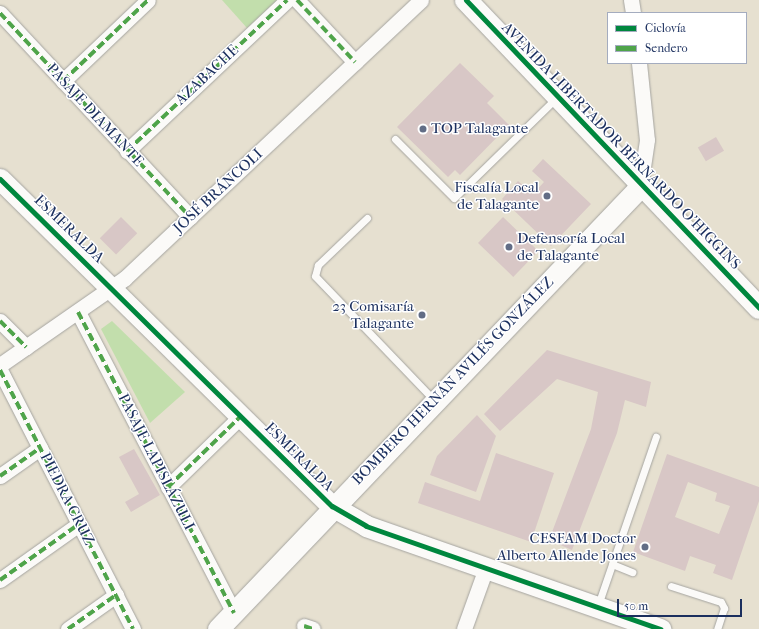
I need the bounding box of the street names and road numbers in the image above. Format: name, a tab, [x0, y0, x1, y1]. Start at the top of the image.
street label: AVENIDA LIBERTADOR BERNARDO O'HIGGINS	[498, 19, 744, 273]
street label: AZABACHE	[172, 41, 242, 109]
street label: PASAJE DIAMANTE	[43, 60, 147, 170]
street label: JOSÉ BRÁNCOLI	[170, 145, 266, 237]
street label: ESMERALDA	[30, 191, 108, 267]
street label: BOMBERO HERNÁN AVILÉS GONZÁLEZ	[348, 273, 558, 489]
street label: PASAJE LAPISLÁZULI	[114, 391, 198, 533]
street label: ESMERALDA	[261, 419, 337, 495]
street label: PIEDRA CRUZ	[36, 450, 98, 548]

